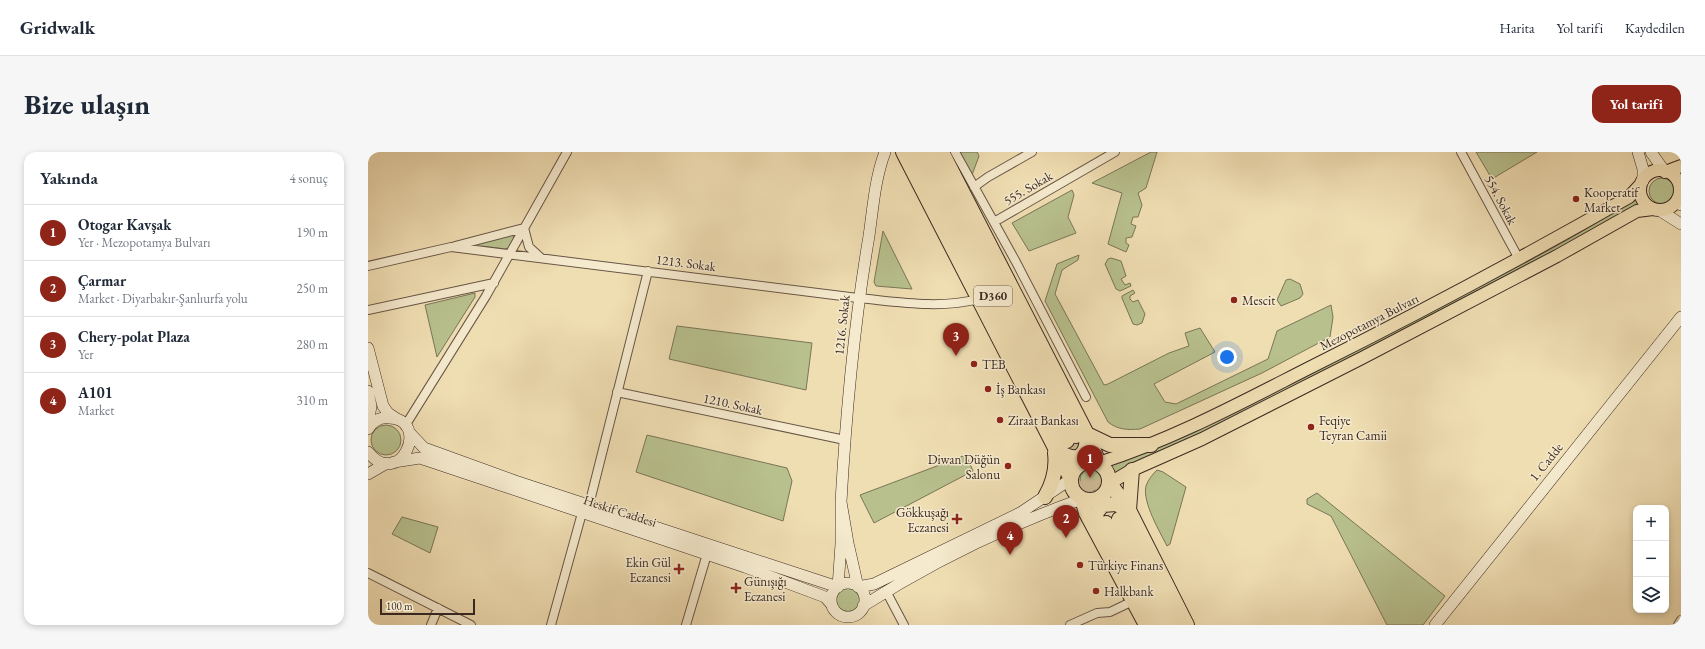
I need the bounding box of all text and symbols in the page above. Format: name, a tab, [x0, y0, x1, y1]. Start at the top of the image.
text: Gridwalk	[20, 15, 95, 40]
text: Harita	[1500, 19, 1535, 37]
text: Yol tarifi	[1557, 19, 1603, 37]
text: Kaydedilen	[1625, 19, 1685, 37]
button: Yol tarifi	[1592, 85, 1681, 123]
text: Bize ulaşın	[24, 86, 150, 122]
text: Yakında	[40, 167, 98, 189]
street label: 555. Sokak	[1000, 167, 1056, 209]
text: 4 sonuç	[290, 170, 328, 187]
street label: 554. Sokak	[1481, 172, 1522, 229]
place label: Kooperatif Market	[1584, 184, 1640, 216]
marker: Kooperatif Market	[1571, 194, 1581, 204]
text: Otogar Kavşak	[78, 215, 171, 234]
text: 1	[50, 224, 56, 241]
text: 190 m	[297, 224, 328, 241]
text: Yer · Mezopotamya Bulvarı	[78, 234, 210, 251]
street label: 1213. Sokak	[655, 251, 718, 275]
text: Çarmar	[78, 271, 126, 290]
text: 2	[50, 280, 56, 297]
text: 250 m	[297, 280, 328, 297]
road number: D360	[974, 286, 1012, 306]
text: Market · Diyarbakır-Şanlıurfa yolu	[78, 290, 248, 307]
street label: Mezopotamya Bulvarı	[1317, 290, 1421, 354]
place label: Mescit	[1242, 292, 1275, 309]
street label: 1216. Sokak	[830, 293, 854, 356]
marker: Mescit	[1229, 295, 1239, 305]
pin: 3	[943, 323, 969, 356]
text: Chery-polat Plaza	[78, 327, 190, 346]
text: 3	[50, 336, 56, 353]
text: 280 m	[297, 336, 328, 353]
text: Yer	[78, 346, 94, 363]
your location	[1217, 347, 1237, 367]
place label: TEB	[982, 356, 1006, 373]
marker: TEB	[969, 359, 979, 369]
place label: İş Bankası	[996, 381, 1046, 398]
text: A101	[78, 383, 113, 402]
marker: İş Bankası	[983, 384, 993, 394]
street label: 1210. Sokak	[702, 389, 765, 419]
text: 4	[50, 392, 56, 409]
text: 310 m	[297, 392, 328, 409]
text: Market	[78, 402, 114, 419]
place label: Ziraat Bankası	[1008, 412, 1079, 429]
place label: Feqiye Teyran Camii	[1319, 412, 1387, 444]
marker: Ziraat Bankası	[995, 415, 1005, 425]
marker: Feqiye Teyran Camii	[1306, 422, 1316, 432]
street label: 1. Cadde	[1525, 439, 1567, 485]
pin: 1	[1077, 445, 1103, 478]
place label: Diwan Düğün Salonu	[928, 451, 1000, 483]
marker: Diwan Düğün Salonu	[1003, 461, 1013, 471]
street label: Heskif Caddesi	[581, 491, 659, 531]
place label: Gökkuşağı Eczanesi	[896, 504, 949, 536]
pin: 2	[1053, 505, 1079, 538]
map controls	[1633, 505, 1669, 613]
button: +	[1633, 505, 1669, 541]
marker: Gökkuşağı Eczanesi	[952, 514, 962, 524]
pin: 4	[997, 522, 1023, 555]
button: −	[1633, 541, 1669, 577]
place label: Ekin Gül Eczanesi	[625, 554, 671, 586]
place label: Türkiye Finans	[1088, 557, 1163, 574]
marker: Türkiye Finans	[1075, 560, 1085, 570]
marker: Ekin Gül Eczanesi	[674, 564, 684, 574]
place label: Günışığı Eczanesi	[744, 573, 787, 605]
button: layers	[1633, 577, 1669, 613]
marker: Günışığı Eczanesi	[731, 583, 741, 593]
place label: Halkbank	[1104, 583, 1154, 600]
marker: Halkbank	[1091, 586, 1101, 596]
scale bar	[380, 597, 475, 616]
text: 100 m	[386, 599, 413, 613]

